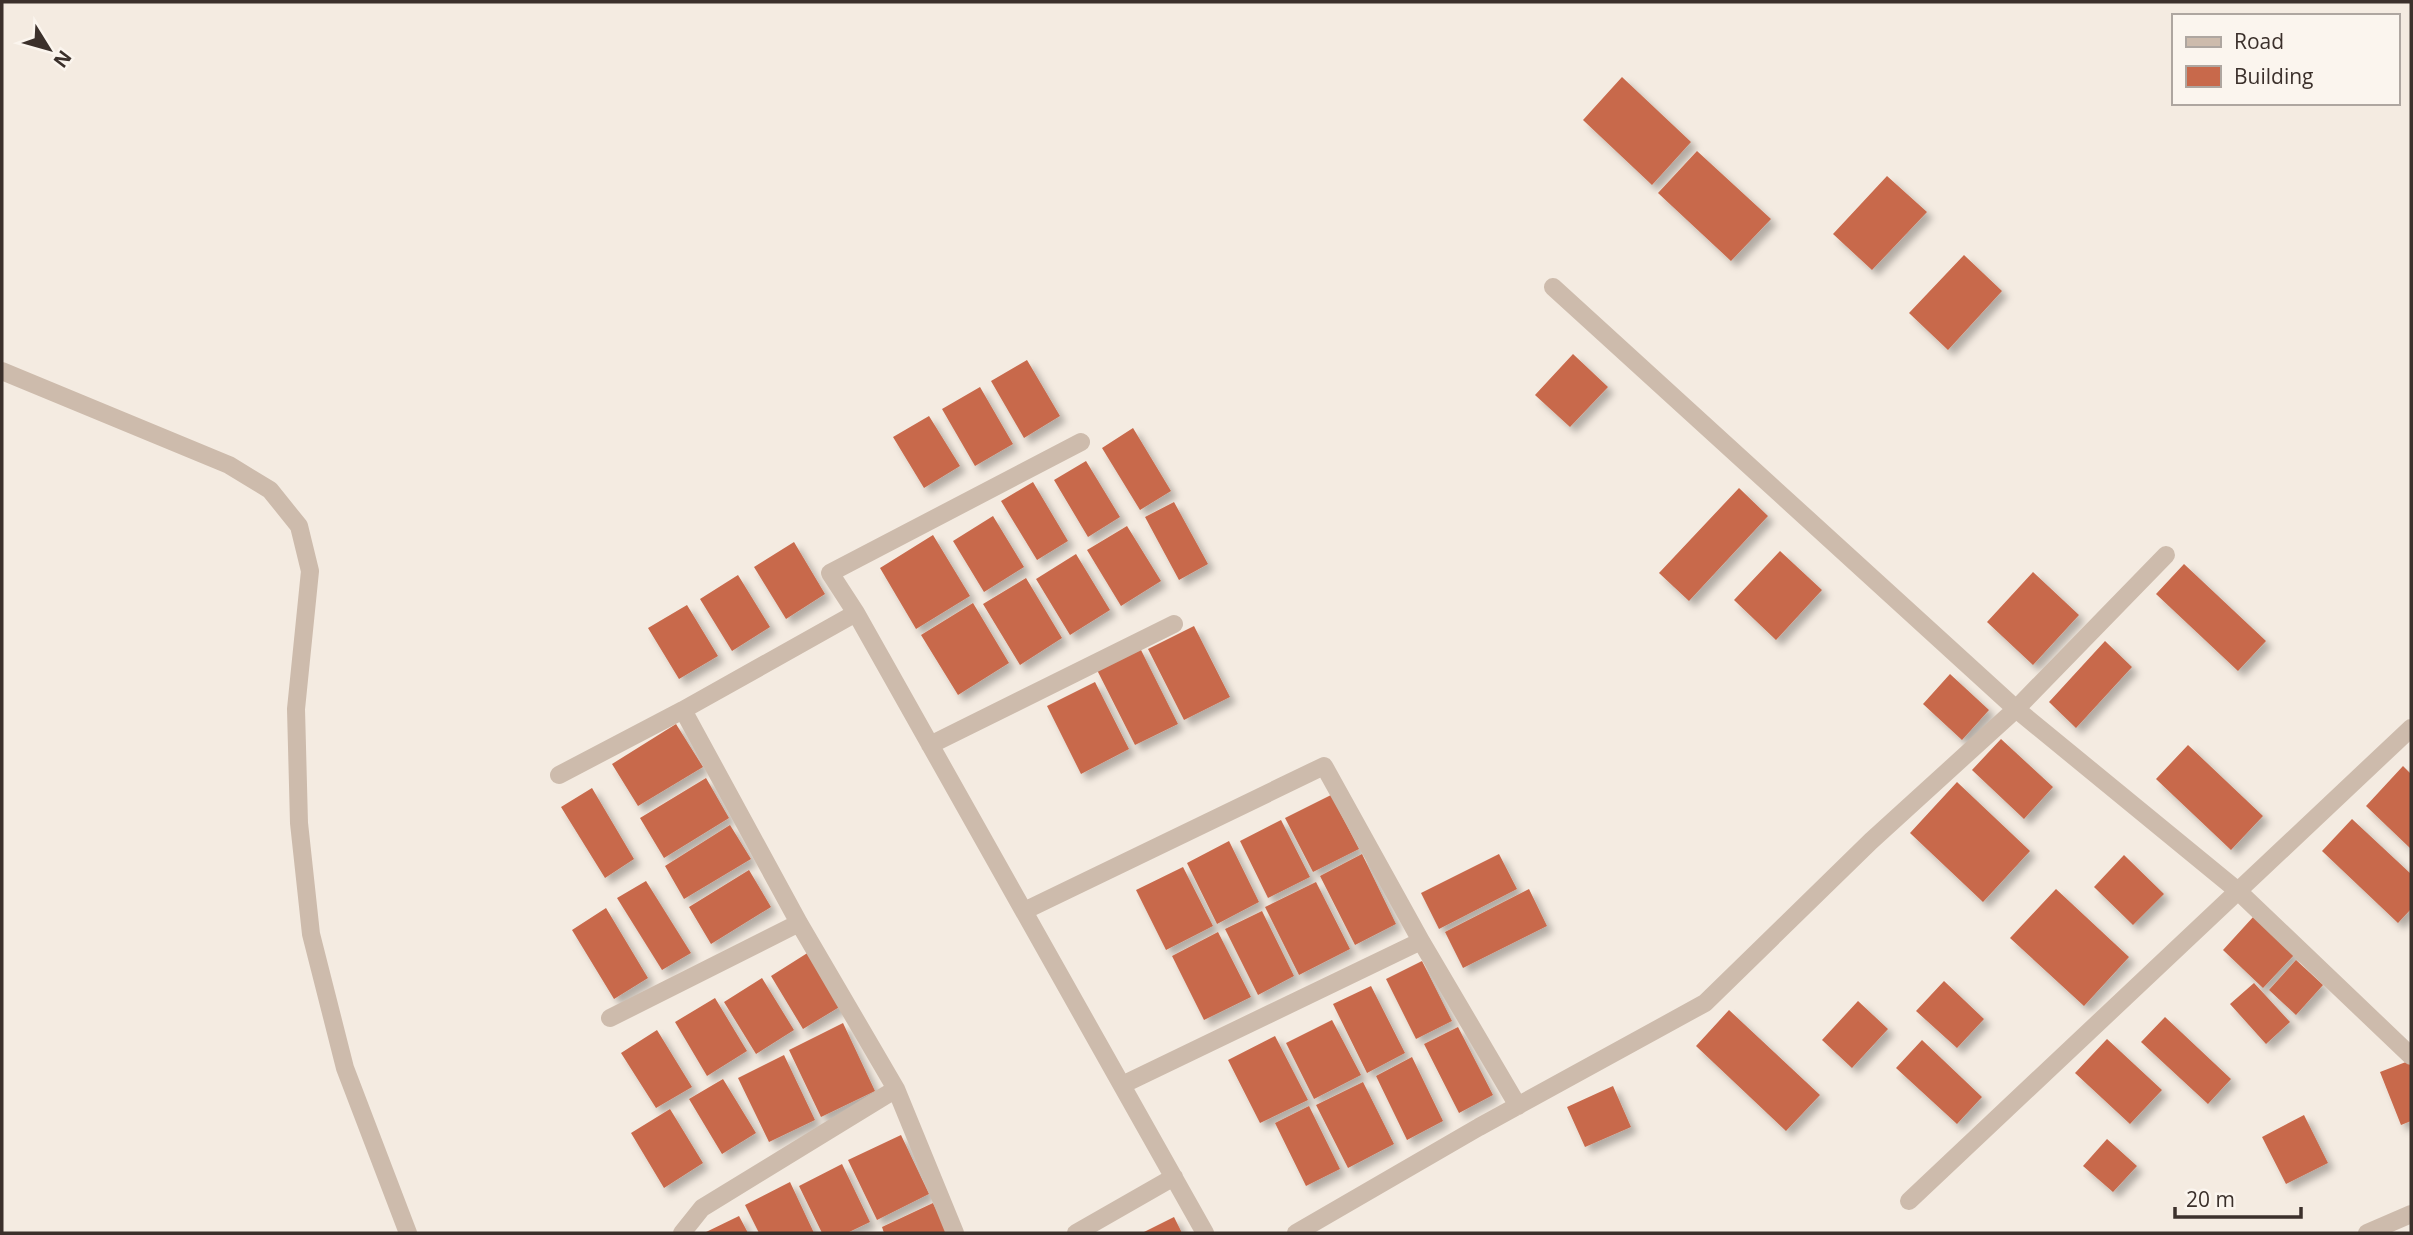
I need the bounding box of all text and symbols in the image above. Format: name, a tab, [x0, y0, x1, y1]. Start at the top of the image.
north arrow	[14, 14, 84, 84]
legend	[2172, 14, 2399, 105]
text: Road	[2234, 27, 2284, 55]
text: N	[48, 45, 78, 73]
text: Building	[2234, 62, 2313, 90]
scale bar	[2175, 1176, 2301, 1220]
text: 20 m	[2186, 1185, 2235, 1213]

